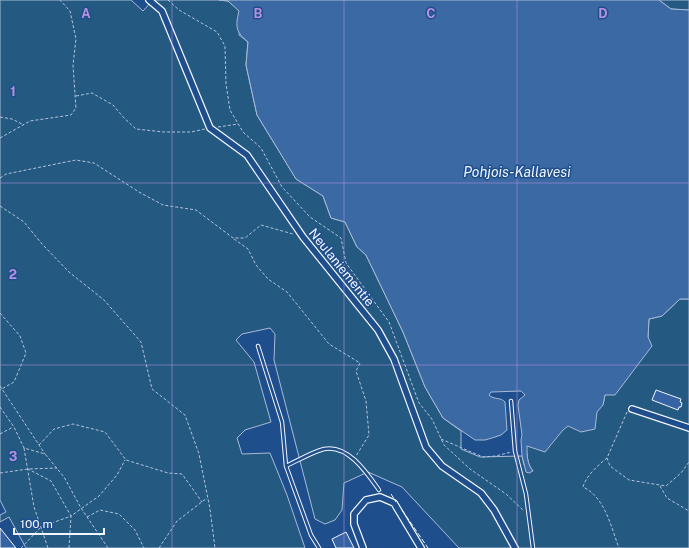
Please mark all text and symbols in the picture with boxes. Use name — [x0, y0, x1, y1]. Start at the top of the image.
text: A — [81, 6, 91, 21]
text: B — [254, 6, 263, 21]
text: C — [426, 6, 436, 21]
text: D — [598, 6, 608, 21]
text: 1 — [10, 84, 16, 99]
water label: Pohjois-Kallavesi — [463, 164, 571, 180]
street label: Neulaniementie — [306, 226, 377, 309]
text: 2 — [9, 267, 17, 282]
text: 3 — [9, 449, 18, 464]
scale bar — [14, 510, 104, 536]
text: 100 m — [20, 517, 53, 531]

